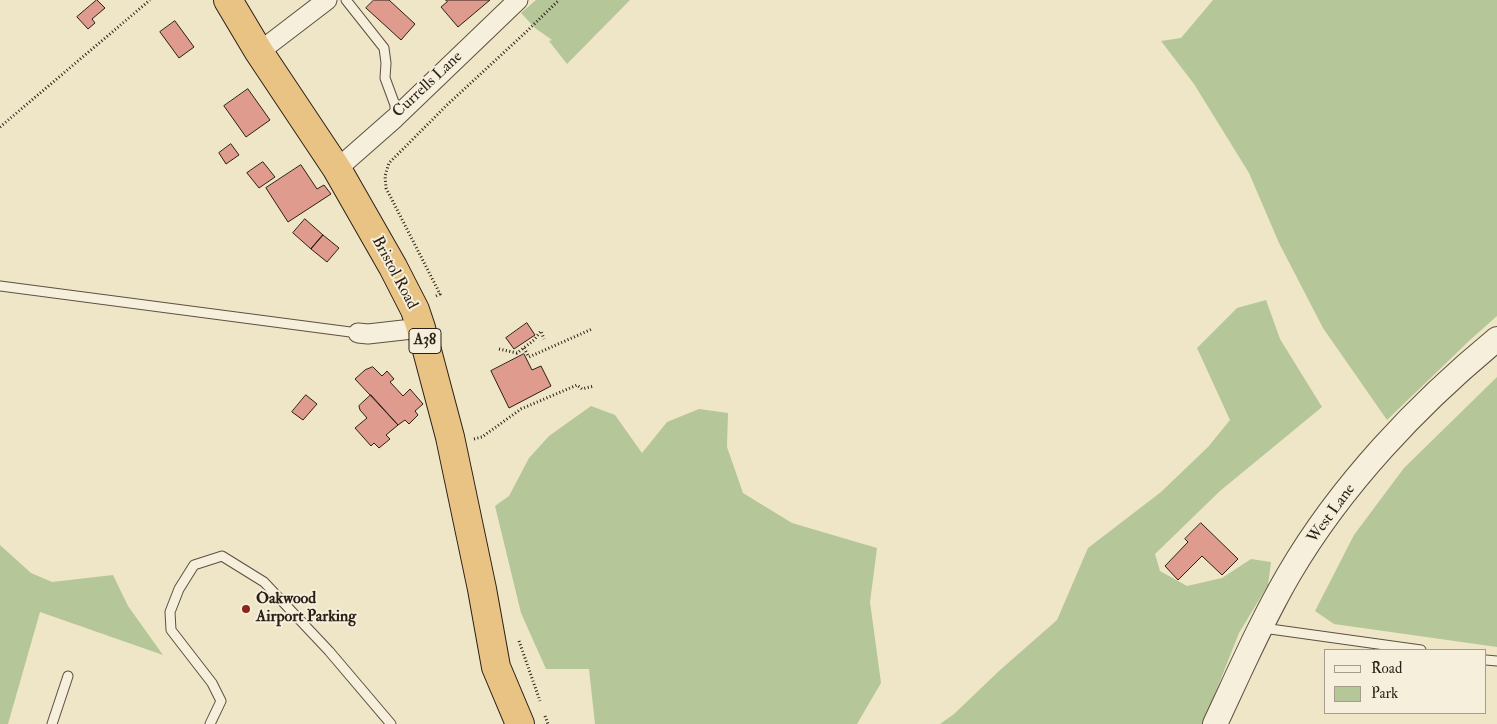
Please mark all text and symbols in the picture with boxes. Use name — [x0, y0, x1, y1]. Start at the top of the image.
street label: Currells Lane — [389, 48, 467, 122]
street label: Bristol Road — [367, 233, 421, 313]
road number: A38 — [409, 328, 441, 354]
street label: West Lane — [1304, 481, 1360, 547]
place label: Oakwood Airport Parking — [256, 590, 356, 628]
marker: Oakwood Airport Parking — [240, 603, 252, 615]
legend — [1324, 649, 1487, 714]
text: Road — [1371, 659, 1402, 678]
text: Park — [1371, 684, 1398, 703]

